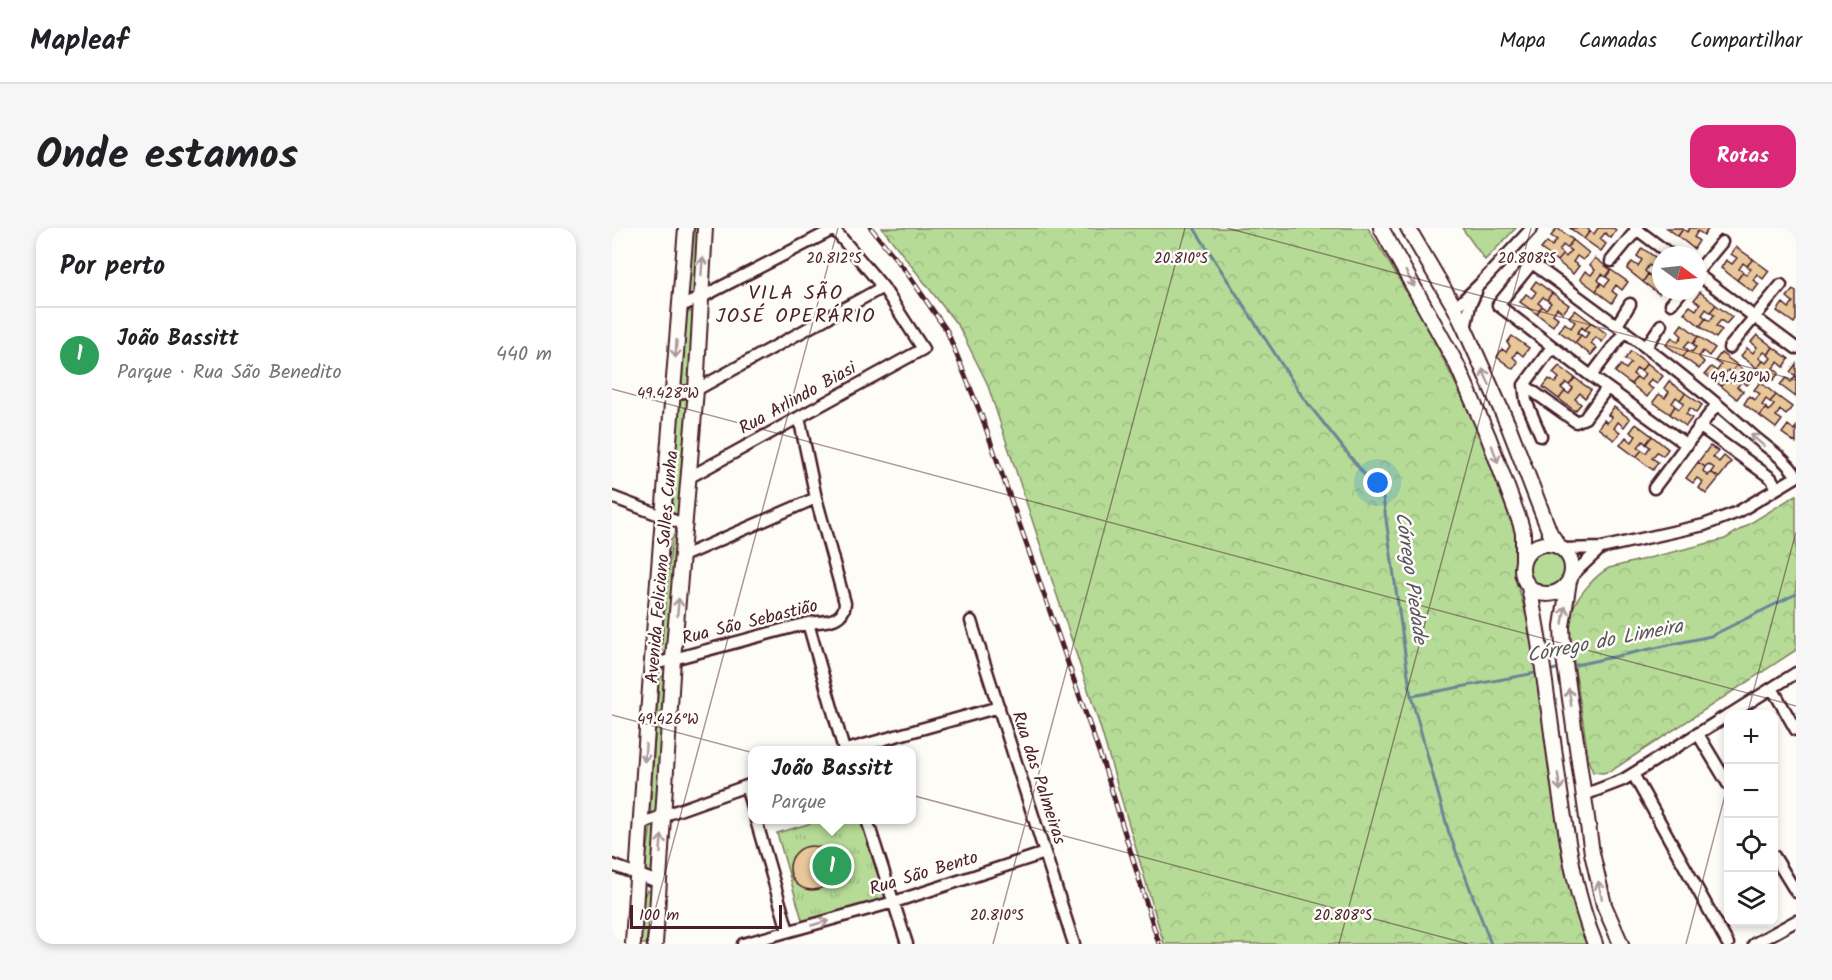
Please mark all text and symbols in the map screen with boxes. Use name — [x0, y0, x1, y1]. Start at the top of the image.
text: Mapleaf — [30, 19, 128, 64]
text: Mapa — [1499, 25, 1546, 58]
text: Camadas — [1579, 25, 1657, 58]
text: Compartilhar — [1690, 25, 1802, 58]
text: Onde estamos — [36, 123, 298, 190]
button: Rotas — [1690, 125, 1796, 188]
text: Por perto — [60, 246, 165, 288]
north arrow — [1652, 246, 1706, 300]
text: 20.812°S — [806, 247, 862, 271]
text: 20.810°S — [1154, 247, 1208, 271]
text: 20.808°S — [1498, 247, 1556, 271]
one-way arrow — [697, 257, 708, 277]
one-way arrow — [1404, 270, 1416, 287]
district label: VILA SÃO JOSÉ OPERÁRIO — [716, 278, 876, 333]
text: João Bassitt — [117, 322, 239, 357]
text: 1 — [76, 339, 83, 371]
text: 440 m — [496, 339, 552, 371]
one-way arrow — [671, 339, 682, 359]
street label: Rua Arlindo Biasi — [734, 354, 863, 443]
text: Parque · Rua São Benedito — [117, 357, 342, 389]
text: 49.430°W — [1710, 366, 1770, 390]
one-way arrow — [1480, 368, 1491, 386]
text: 49.428°W — [637, 382, 699, 406]
one-way arrow — [1749, 433, 1765, 446]
one-way arrow — [1490, 444, 1501, 463]
street label: Avenida Feliciano Salles Cunha — [638, 449, 688, 685]
your location — [1363, 468, 1392, 497]
water label: Córrego Piedade — [1385, 510, 1435, 648]
street label: Rua São Sebastião — [679, 592, 821, 654]
one-way arrow — [673, 598, 684, 618]
one-way arrow — [1558, 606, 1569, 625]
water label: Córrego do Limeira — [1524, 611, 1687, 673]
one-way arrow — [1564, 688, 1575, 707]
text: 49.426°W — [637, 708, 699, 732]
street label: Rua das Palmeiras — [1003, 708, 1073, 849]
map controls — [1724, 710, 1778, 926]
button: + — [1724, 710, 1778, 764]
one-way arrow — [639, 742, 650, 762]
popup — [748, 746, 916, 824]
text: João Bassitt — [771, 752, 893, 787]
button: − — [1724, 764, 1778, 818]
one-way arrow — [1553, 771, 1564, 791]
text: Parque — [771, 787, 826, 819]
button: locate — [1724, 818, 1778, 872]
one-way arrow — [655, 834, 666, 854]
pin: 1 — [812, 844, 852, 888]
street label: Rua São Bento — [866, 844, 982, 904]
button: layers — [1724, 872, 1778, 926]
one-way arrow — [1594, 880, 1605, 900]
scale bar — [630, 902, 782, 930]
text: 100 m — [639, 903, 679, 928]
text: 20.810°S — [970, 904, 1024, 928]
text: 20.808°S — [1314, 904, 1372, 928]
one-way arrow — [810, 917, 829, 928]

